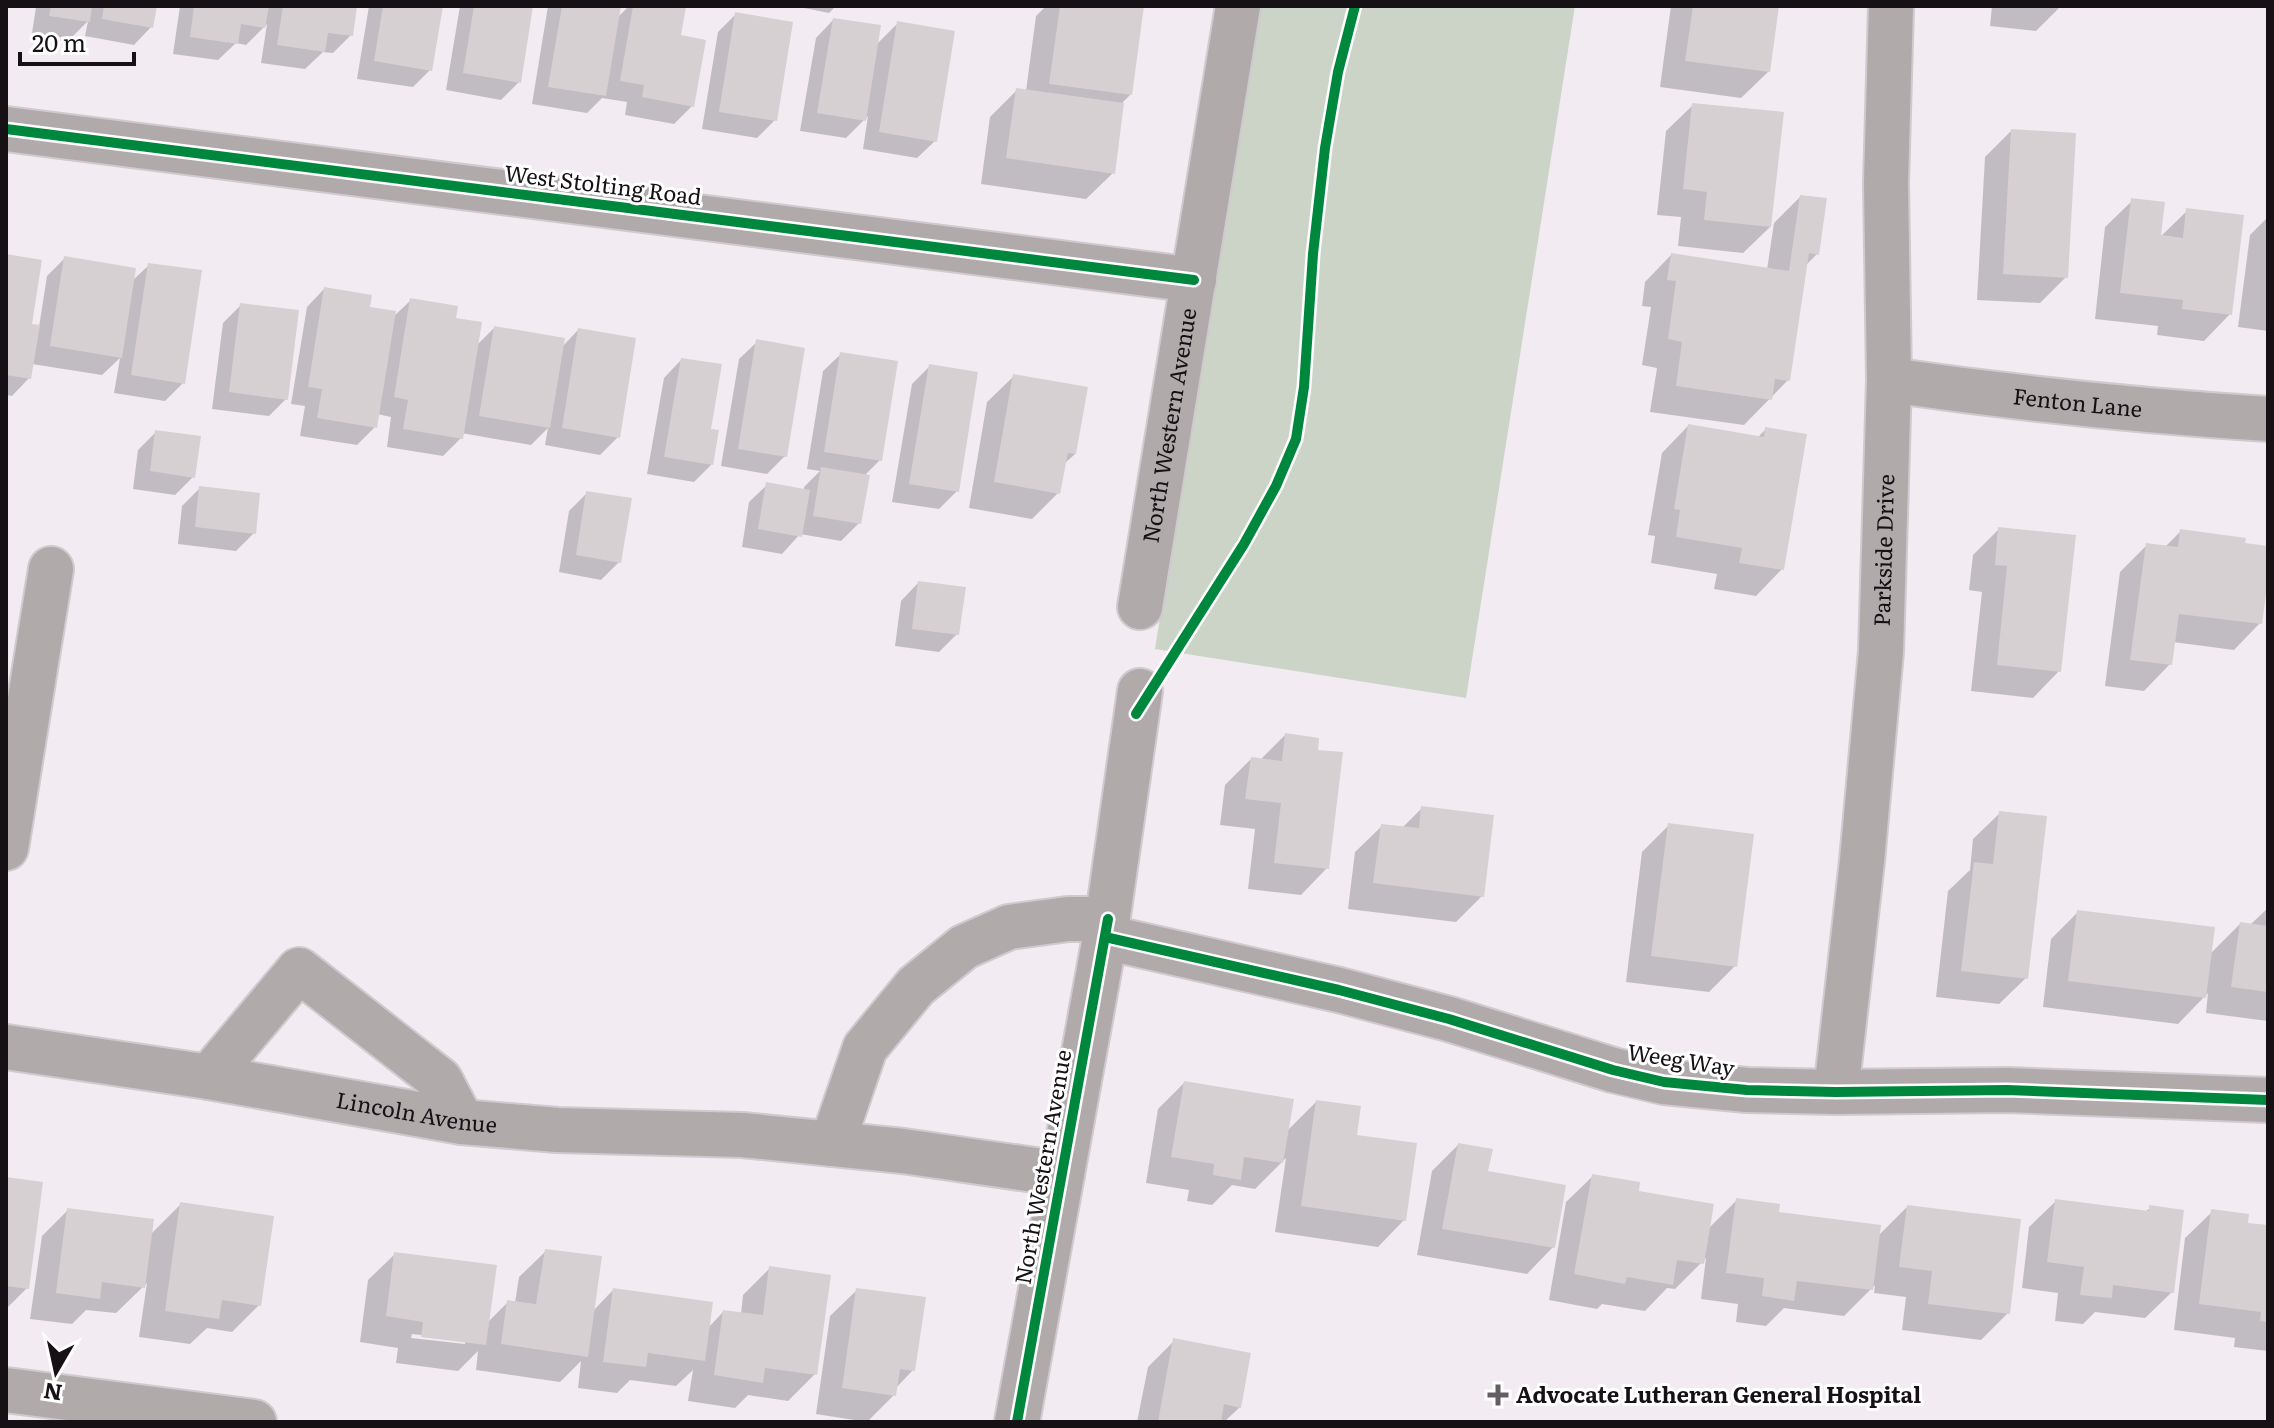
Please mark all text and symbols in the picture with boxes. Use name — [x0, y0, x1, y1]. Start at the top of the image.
scale bar — [20, 16, 134, 66]
text: 20 m — [32, 24, 86, 59]
street label: West Stolting Road — [503, 155, 704, 212]
street label: North Western Avenue — [1133, 305, 1204, 545]
street label: Fenton Lane — [2011, 378, 2144, 424]
street label: Parkside Drive — [1864, 474, 1901, 627]
street label: Weeg Way — [1625, 1034, 1738, 1083]
street label: North Western Avenue — [1005, 1047, 1078, 1287]
street label: Lincoln Avenue — [334, 1082, 499, 1140]
north arrow — [16, 1332, 96, 1412]
text: N — [41, 1375, 64, 1411]
place label: Advocate Lutheran General Hospital — [1516, 1377, 1921, 1410]
marker: Advocate Lutheran General Hospital — [1487, 1384, 1509, 1406]

